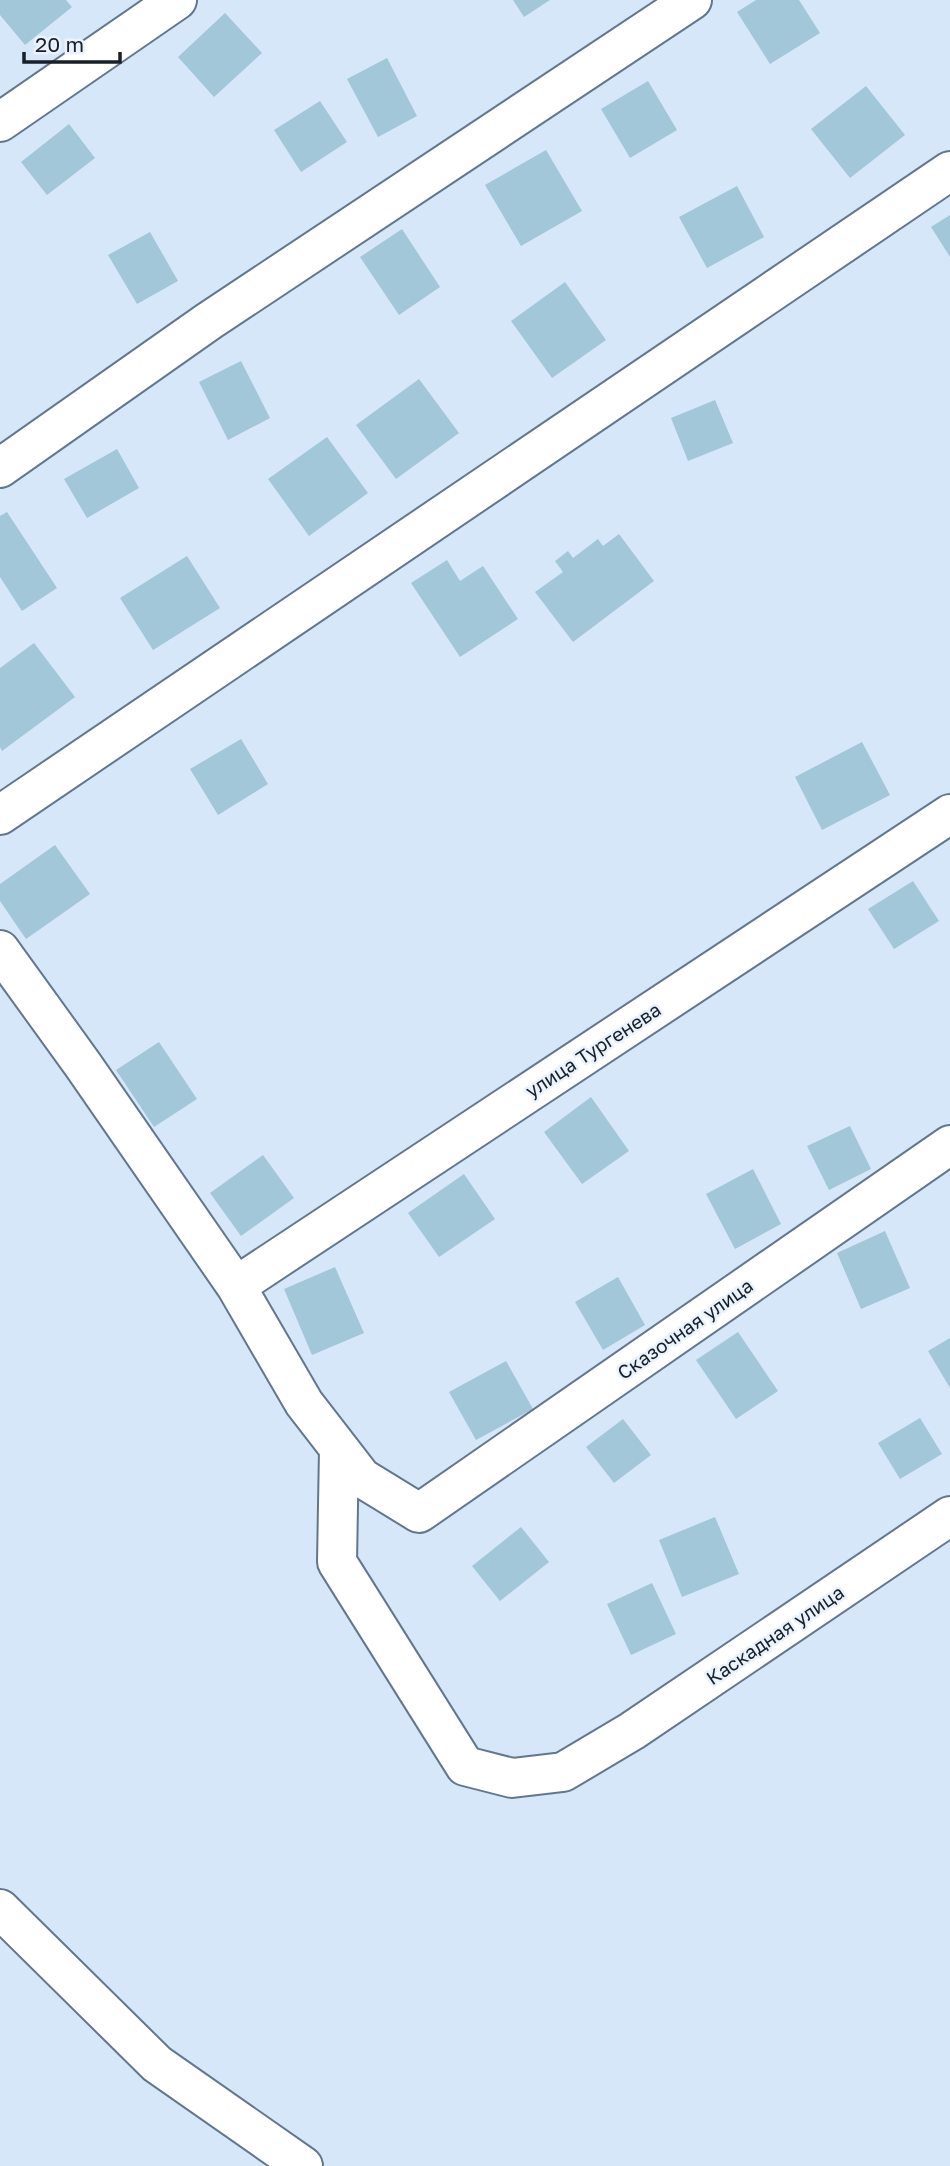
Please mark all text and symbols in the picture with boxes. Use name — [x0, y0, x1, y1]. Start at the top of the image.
scale bar — [24, 21, 121, 65]
text: 20 m — [35, 31, 84, 57]
street label: улица Тургенева — [521, 997, 665, 1102]
street label: Сказочная улица — [613, 1273, 757, 1384]
street label: Каскадная улица — [702, 1580, 848, 1689]

